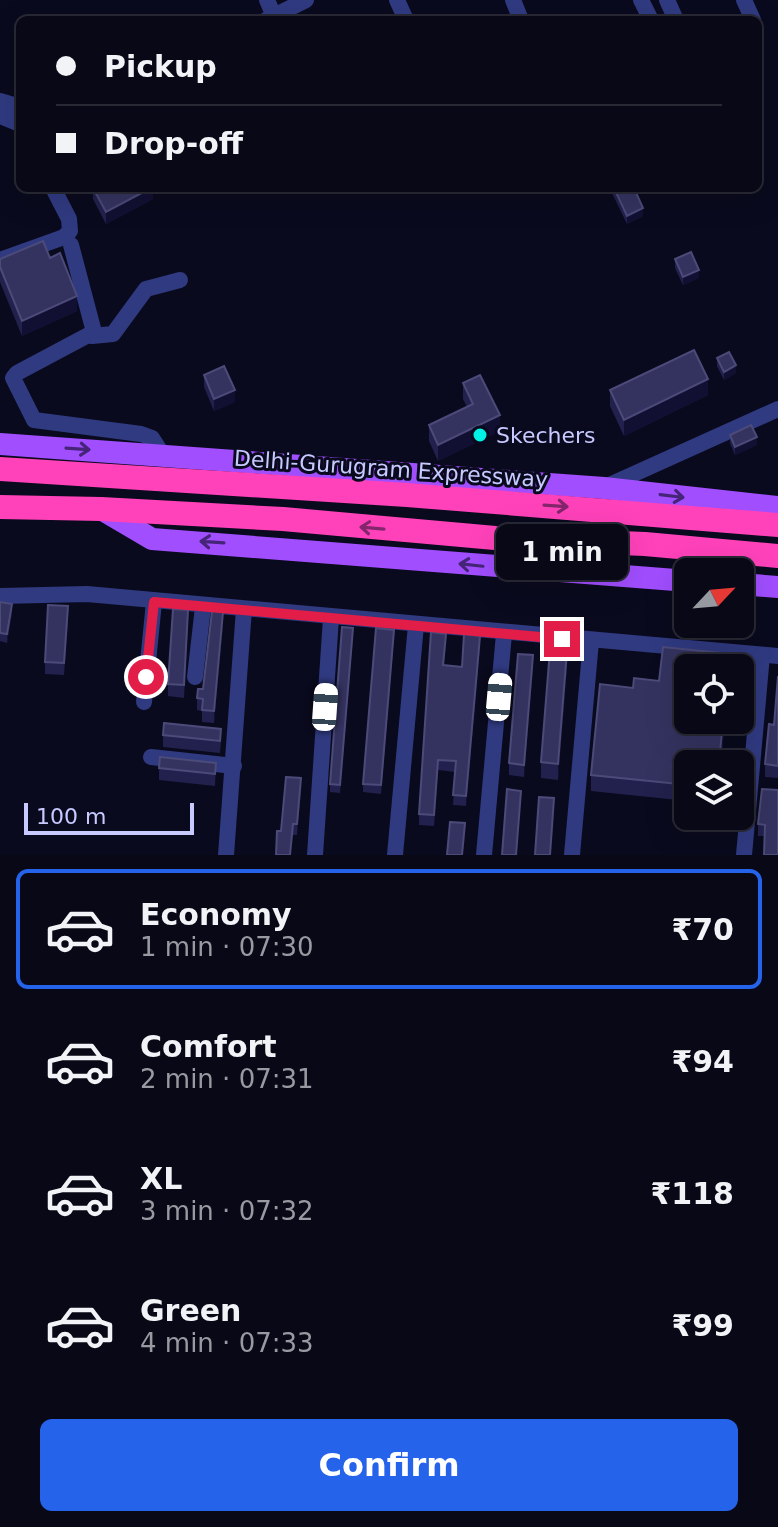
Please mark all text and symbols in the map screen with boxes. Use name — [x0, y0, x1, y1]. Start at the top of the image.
text: Pickup — [104, 49, 217, 84]
text: Drop-off — [104, 126, 243, 161]
place label: Skechers — [496, 423, 596, 448]
marker: Skechers — [471, 426, 489, 444]
one-way arrow — [64, 442, 91, 457]
street label: Delhi-Gurugram Expressway — [233, 446, 549, 492]
one-way arrow — [659, 489, 684, 504]
one-way arrow — [542, 499, 569, 514]
one-way arrow — [359, 520, 386, 535]
callout: 1 min — [496, 523, 628, 579]
one-way arrow — [199, 534, 226, 549]
text: 1 min — [521, 537, 603, 567]
one-way arrow — [458, 558, 485, 573]
north arrow — [674, 558, 754, 638]
map controls — [674, 558, 754, 830]
route end — [544, 621, 580, 657]
button: locate — [674, 654, 754, 734]
route start — [128, 659, 164, 695]
car — [485, 672, 513, 722]
car — [311, 682, 339, 732]
button: layers — [674, 750, 754, 830]
scale bar — [24, 799, 194, 835]
text: 100 m — [36, 804, 106, 829]
icon: car — [44, 893, 116, 965]
text: Economy — [140, 897, 292, 932]
text: ₹70 — [671, 912, 734, 947]
text: 1 min · 07:30 — [140, 932, 314, 962]
icon: car — [44, 1025, 116, 1097]
text: Comfort — [140, 1029, 277, 1064]
text: ₹94 — [671, 1044, 734, 1079]
text: 2 min · 07:31 — [140, 1064, 314, 1094]
icon: car — [44, 1157, 116, 1229]
text: XL — [140, 1161, 182, 1196]
text: ₹118 — [651, 1176, 734, 1211]
text: 3 min · 07:32 — [140, 1196, 314, 1226]
icon: car — [44, 1289, 116, 1361]
text: Green — [140, 1293, 241, 1328]
text: ₹99 — [671, 1308, 734, 1343]
text: 4 min · 07:33 — [140, 1328, 314, 1358]
button: Confirm — [40, 1419, 738, 1511]

